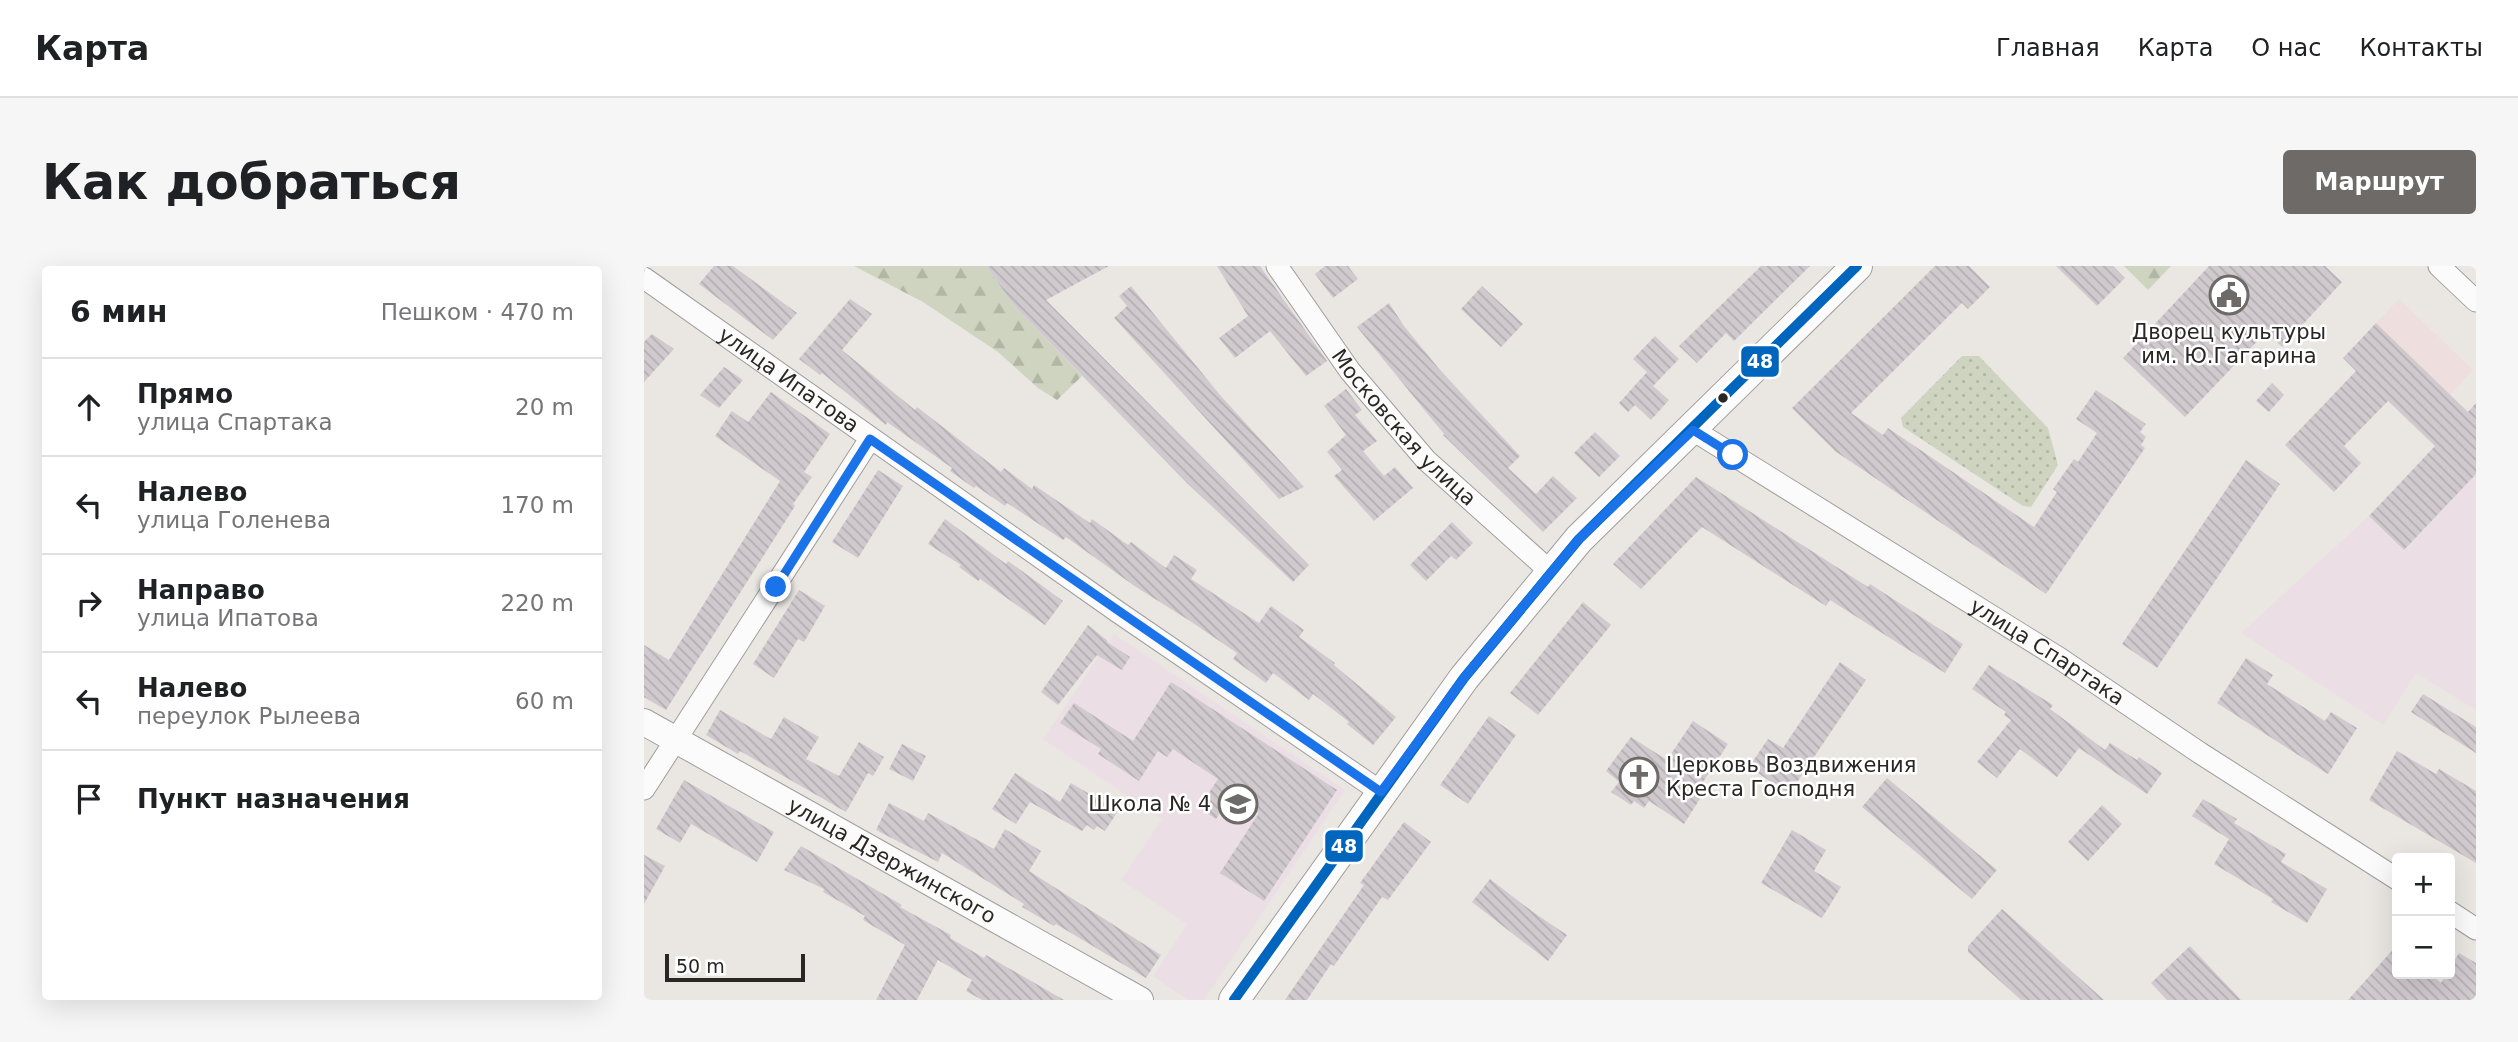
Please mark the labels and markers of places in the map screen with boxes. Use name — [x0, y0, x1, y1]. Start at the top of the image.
public building icon: Дворец культуры им. Ю.Гагарина — [2208, 274, 2250, 316]
place label: Дворец культуры им. Ю.Гагарина — [2132, 320, 2326, 368]
unlabelled marker — [1716, 391, 1730, 405]
place label: Церковь Воздвижения Креста Господня — [1666, 753, 1916, 801]
church icon: Церковь Воздвижения Креста Господня — [1618, 756, 1660, 798]
school or university icon: Школа № 4 — [1217, 783, 1259, 825]
place label: Школа № 4 — [1088, 792, 1211, 816]

